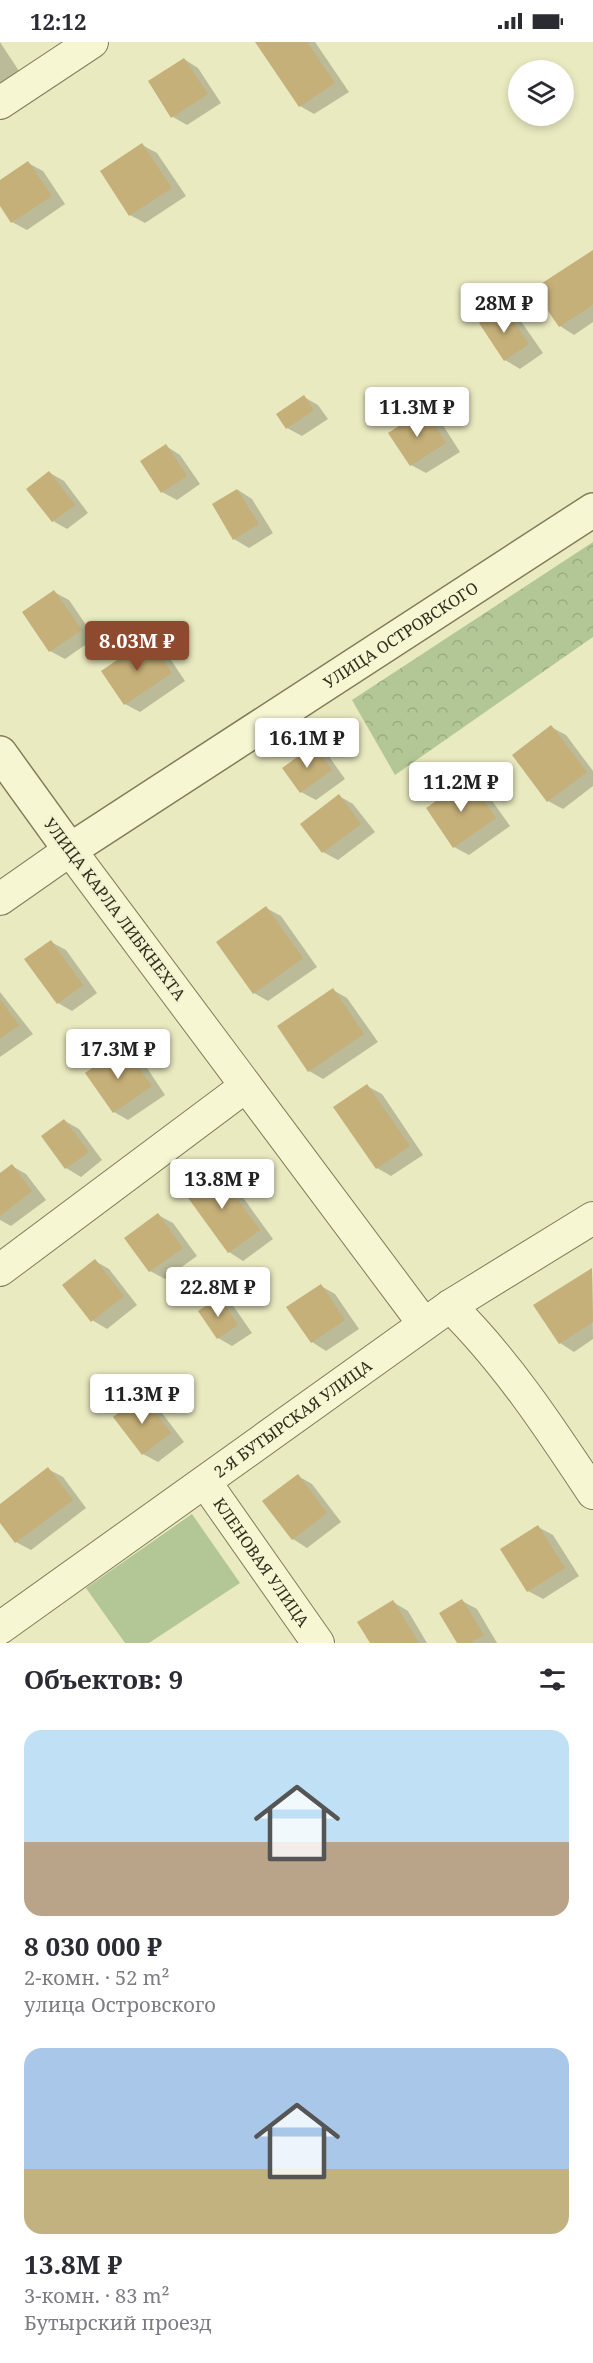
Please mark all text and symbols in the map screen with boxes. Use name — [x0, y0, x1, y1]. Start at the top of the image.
text: 12:12 — [30, 6, 86, 36]
map controls — [508, 60, 574, 126]
button: layers — [508, 60, 574, 126]
pin: 28M ₽ — [462, 283, 546, 334]
text: 28M ₽ — [475, 289, 533, 316]
pin: 11.3M ₽ — [362, 387, 472, 438]
text: 11.3M ₽ — [379, 393, 455, 420]
street label: УЛИЦА ОСТРОВСКОГО — [319, 577, 482, 693]
pin: 8.03M ₽ — [82, 621, 192, 672]
text: 8.03M ₽ — [99, 627, 175, 654]
pin: 16.1M ₽ — [252, 718, 362, 769]
text: 16.1M ₽ — [269, 724, 345, 751]
pin: 11.2M ₽ — [406, 762, 516, 813]
text: 11.2M ₽ — [423, 768, 499, 795]
street label: УЛИЦА КАРЛА ЛИБКНЕХТА — [39, 813, 191, 1005]
pin: 17.3M ₽ — [63, 1029, 173, 1080]
text: 17.3M ₽ — [80, 1035, 156, 1062]
pin: 13.8M ₽ — [167, 1159, 277, 1210]
text: 13.8M ₽ — [184, 1165, 260, 1192]
pin: 22.8M ₽ — [163, 1267, 273, 1318]
text: 22.8M ₽ — [180, 1273, 256, 1300]
street label: 2-Я БУТЫРСКАЯ УЛИЦА — [209, 1354, 377, 1483]
pin: 11.3M ₽ — [87, 1374, 197, 1425]
text: 11.3M ₽ — [104, 1380, 180, 1407]
street label: КЛЕНОВАЯ УЛИЦА — [208, 1493, 315, 1632]
text: Объектов: 9 — [24, 1661, 183, 1697]
icon: filters — [536, 1663, 569, 1696]
icon: home — [243, 1769, 351, 1877]
text: 8 030 000 ₽ — [24, 1928, 162, 1964]
text: 2-комн. · 52 m² — [24, 1964, 170, 1991]
text: улица Островского — [24, 1991, 216, 2018]
icon: home — [243, 2087, 351, 2195]
text: 13.8M ₽ — [24, 2246, 123, 2282]
text: 3-комн. · 83 m² — [24, 2282, 170, 2309]
text: Бутырский проезд — [24, 2309, 212, 2336]

